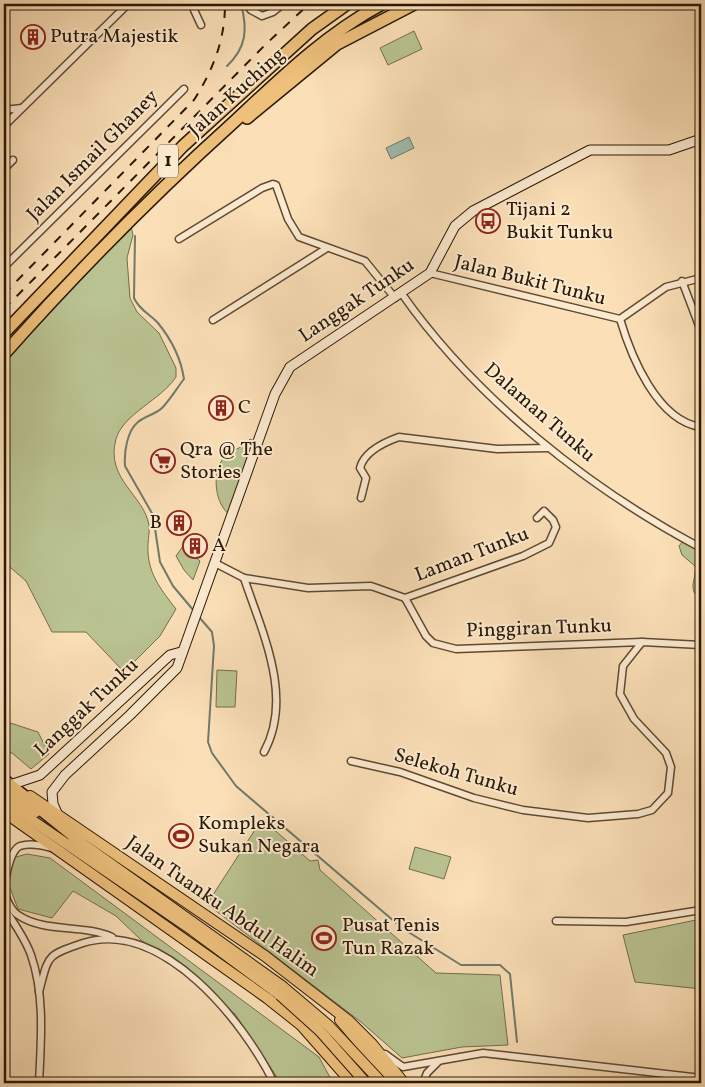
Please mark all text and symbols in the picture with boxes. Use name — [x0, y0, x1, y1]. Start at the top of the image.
place label: Putra Majestik — [50, 23, 179, 51]
building icon: Putra Majestik — [20, 24, 46, 50]
street label: Jalan Kuching — [182, 42, 292, 144]
street label: Jalan Ismail Ghaney — [21, 84, 165, 228]
road number: 1 — [158, 144, 178, 178]
place label: Tijani 2 Bukit Tunku — [506, 196, 613, 247]
bus stop icon: Tijani 2 Bukit Tunku — [475, 208, 501, 234]
street label: Jalan Bukit Tunku — [451, 249, 609, 313]
street label: Langgak Tunku — [294, 252, 420, 350]
street label: Dalaman Tunku — [477, 357, 601, 469]
place label: C — [238, 394, 251, 422]
building icon: C — [208, 395, 234, 421]
place label: Qra @ The Stories — [180, 436, 273, 487]
supermarket icon: Qra @ The Stories — [150, 448, 176, 474]
place label: B — [150, 509, 162, 537]
building icon: B — [166, 510, 192, 536]
street label: Laman Tunku — [411, 520, 533, 590]
place label: A — [212, 532, 226, 560]
building icon: A — [182, 533, 208, 559]
street label: Pinggiran Tunku — [466, 612, 612, 646]
street label: Langgak Tunku — [28, 652, 146, 764]
street label: Selekoh Tunku — [390, 742, 522, 804]
place label: Kompleks Sukan Negara — [198, 810, 320, 861]
sports icon: Kompleks Sukan Negara — [168, 823, 194, 849]
street label: Jalan Tuanku Abdul Halim — [120, 830, 324, 984]
place label: Pusat Tenis Tun Razak — [342, 912, 440, 963]
sports icon: Pusat Tenis Tun Razak — [311, 925, 337, 951]

